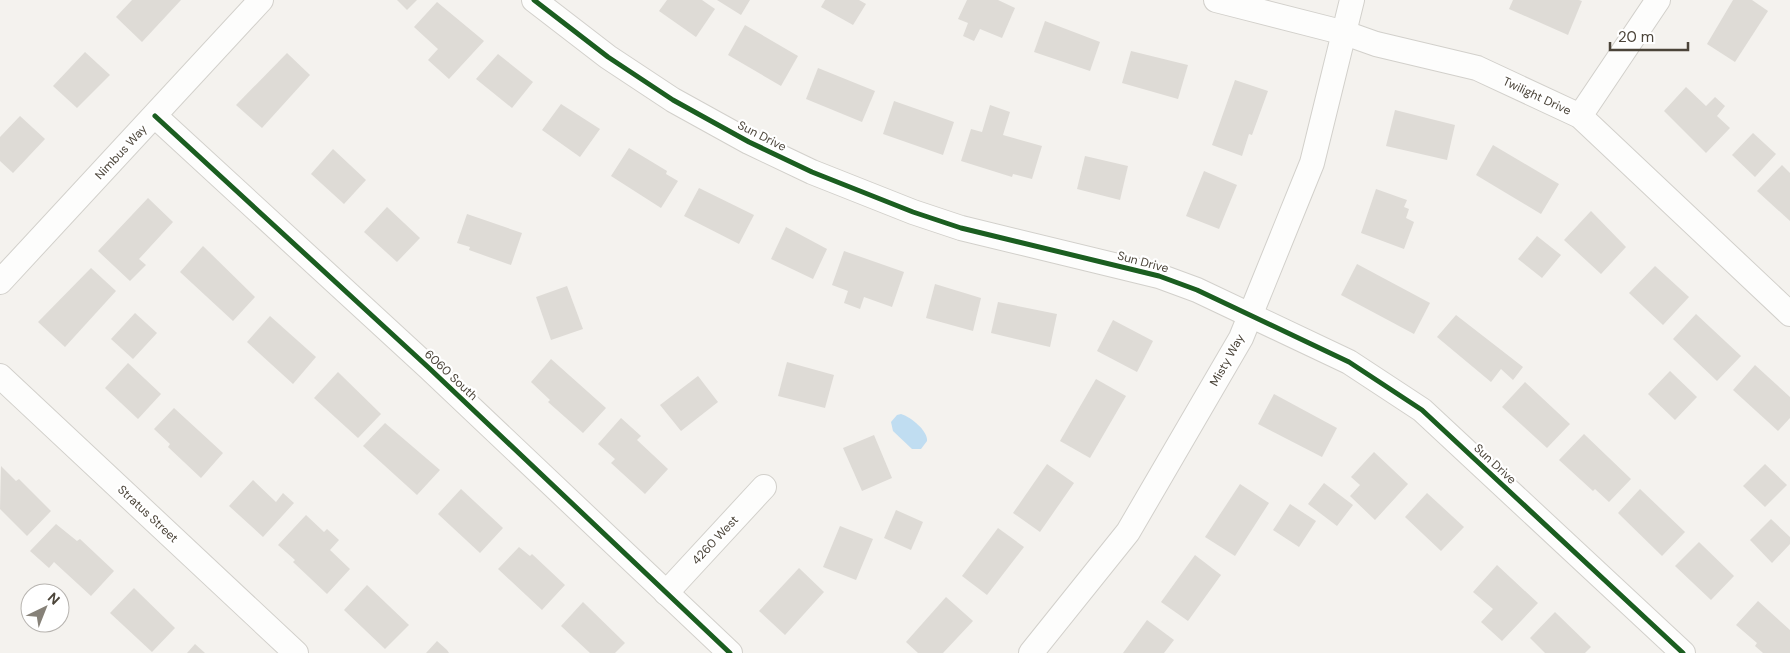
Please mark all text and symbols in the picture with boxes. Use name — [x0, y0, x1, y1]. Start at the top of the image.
scale bar — [1610, 20, 1688, 52]
text: 20 m — [1618, 27, 1654, 47]
street label: Twilight Drive — [1500, 73, 1574, 119]
street label: Sun Drive — [735, 117, 789, 155]
street label: Nimbus Way — [91, 121, 151, 183]
street label: Sun Drive — [1116, 247, 1171, 277]
street label: Misty Way — [1206, 331, 1248, 389]
street label: 6060 South — [421, 346, 481, 404]
street label: Sun Drive — [1470, 440, 1520, 488]
street label: Stratus Street — [114, 482, 182, 546]
street label: 4260 West — [688, 512, 742, 568]
north arrow — [20, 583, 70, 633]
text: N — [44, 588, 64, 609]

